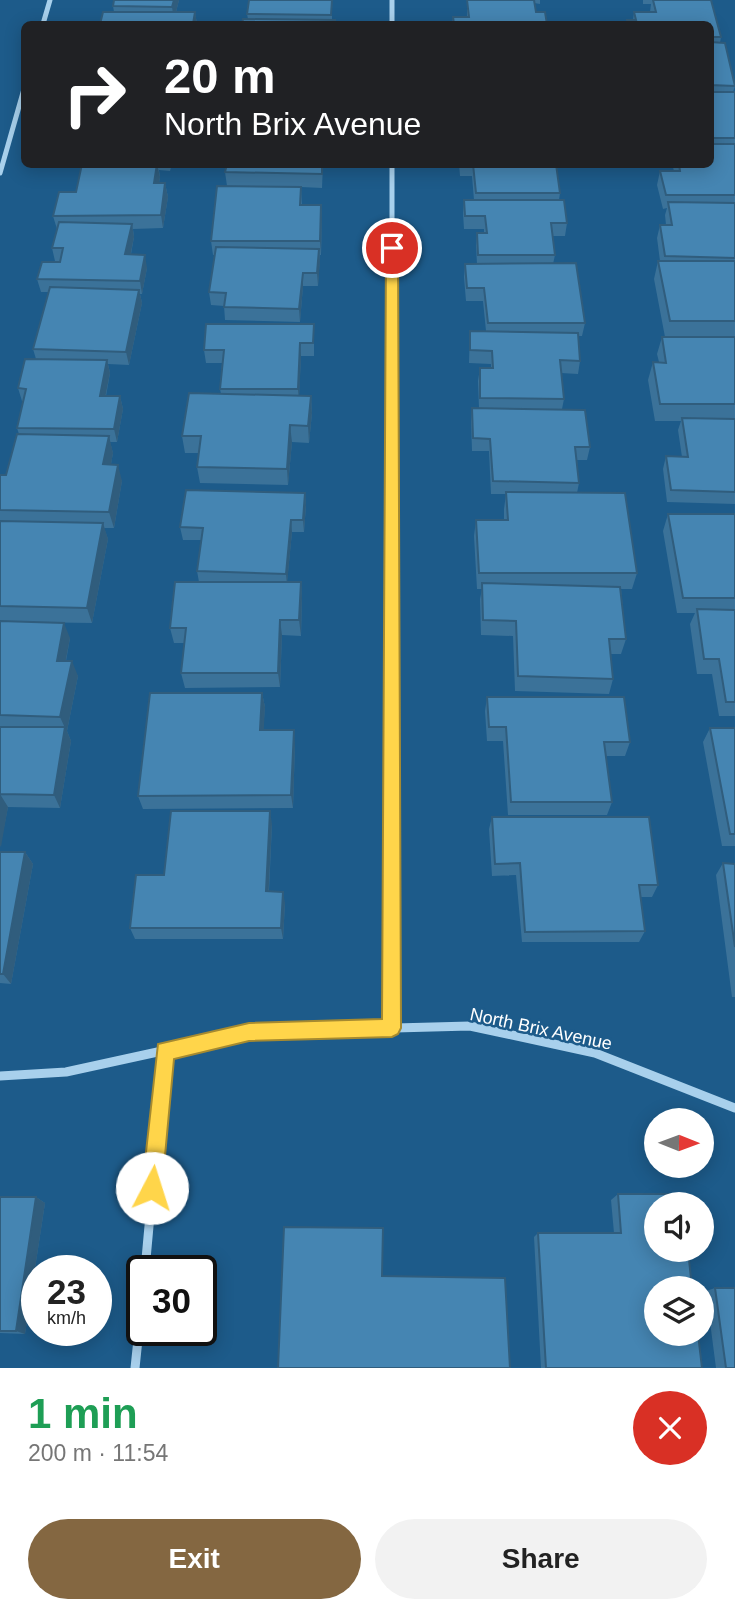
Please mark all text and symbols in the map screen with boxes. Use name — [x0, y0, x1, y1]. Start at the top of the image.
icon: right — [49, 49, 140, 140]
text: 20 m — [164, 49, 276, 103]
text: North Brix Avenue — [164, 106, 421, 142]
pin — [362, 218, 422, 278]
icon: arrive — [373, 229, 411, 267]
street label: North Brix Avenue — [468, 1004, 614, 1054]
north arrow — [644, 1108, 714, 1178]
map controls — [644, 1108, 714, 1346]
position arrow — [115, 1151, 189, 1225]
button: sound — [644, 1192, 714, 1262]
speed limit sign: 30 — [126, 1255, 217, 1346]
text: 23 — [47, 1272, 86, 1311]
button: layers — [644, 1276, 714, 1346]
text: km/h — [47, 1308, 86, 1328]
text: 1 min — [28, 1390, 138, 1437]
button: close — [633, 1391, 707, 1465]
text: 200 m · 11:54 — [28, 1440, 168, 1466]
button: Exit — [28, 1519, 361, 1599]
button: Share — [375, 1519, 707, 1599]

